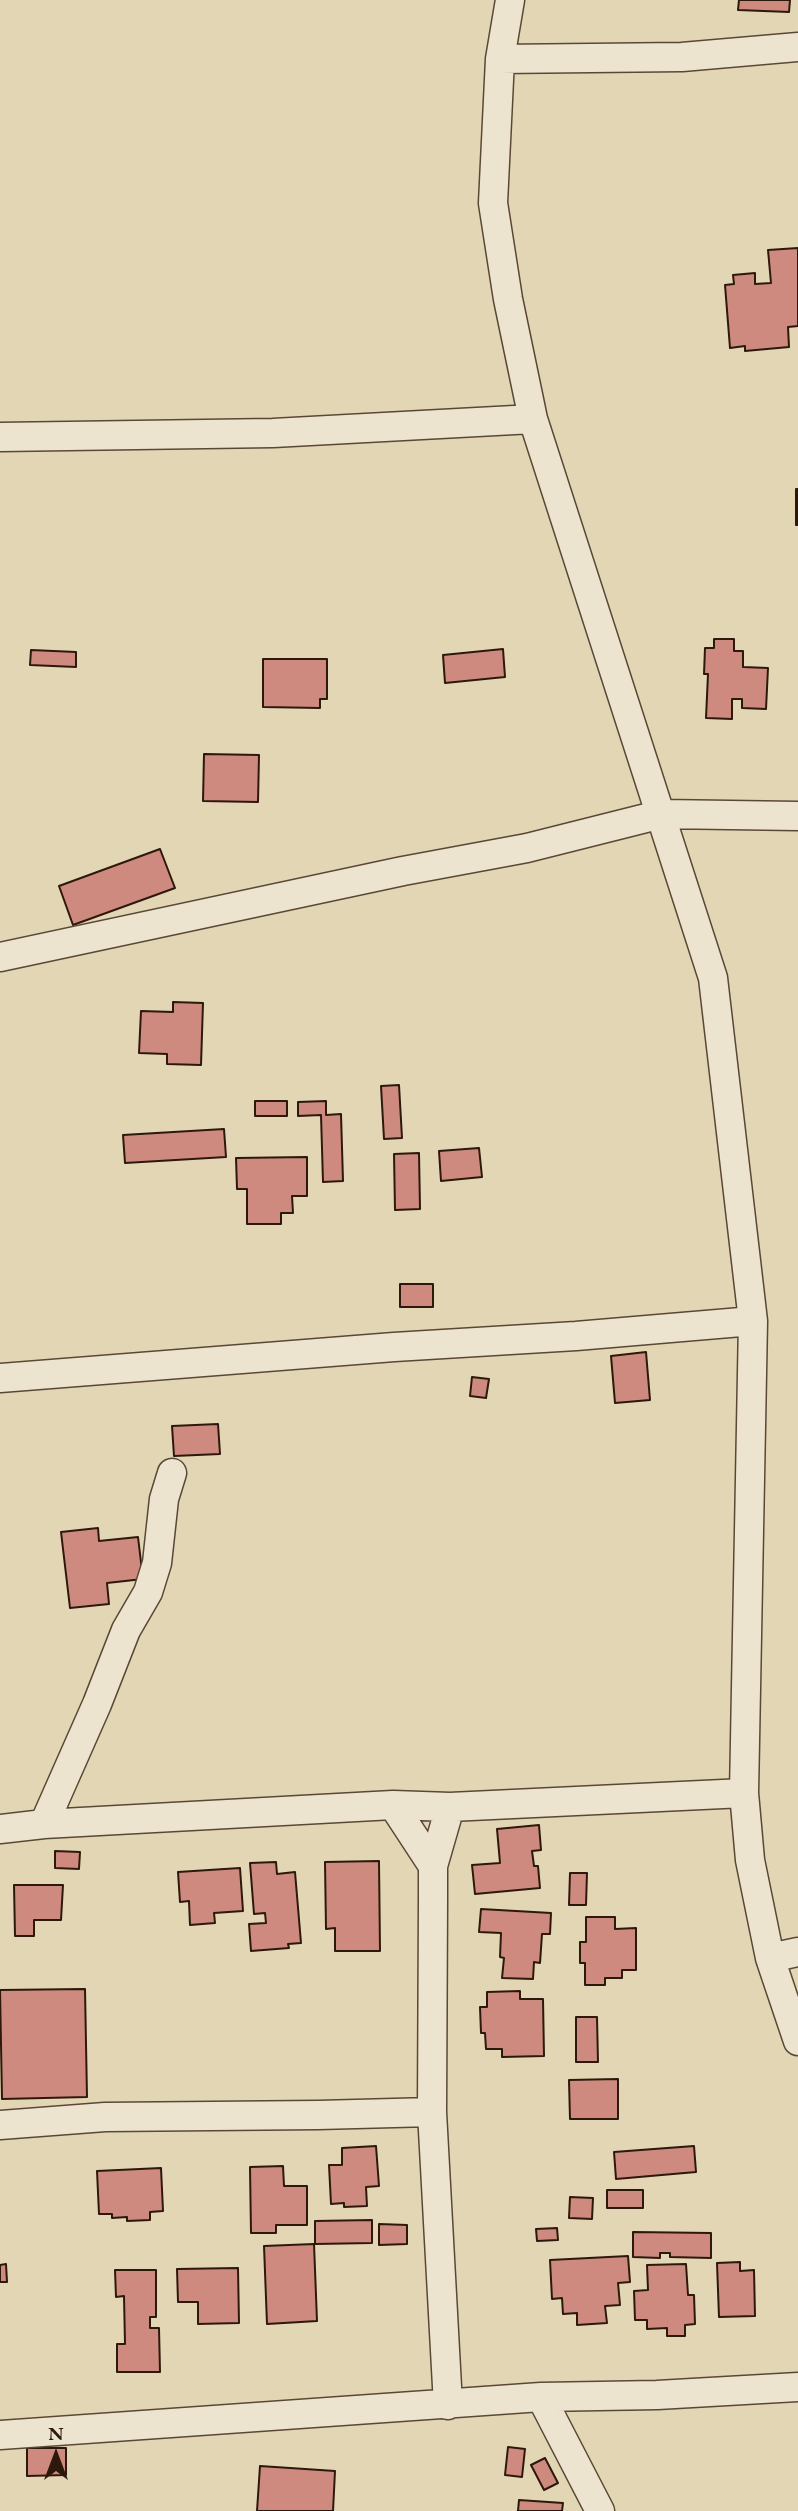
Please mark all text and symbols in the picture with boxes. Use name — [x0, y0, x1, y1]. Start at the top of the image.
north arrow — [21, 2420, 91, 2490]
text: N — [48, 2421, 64, 2446]

